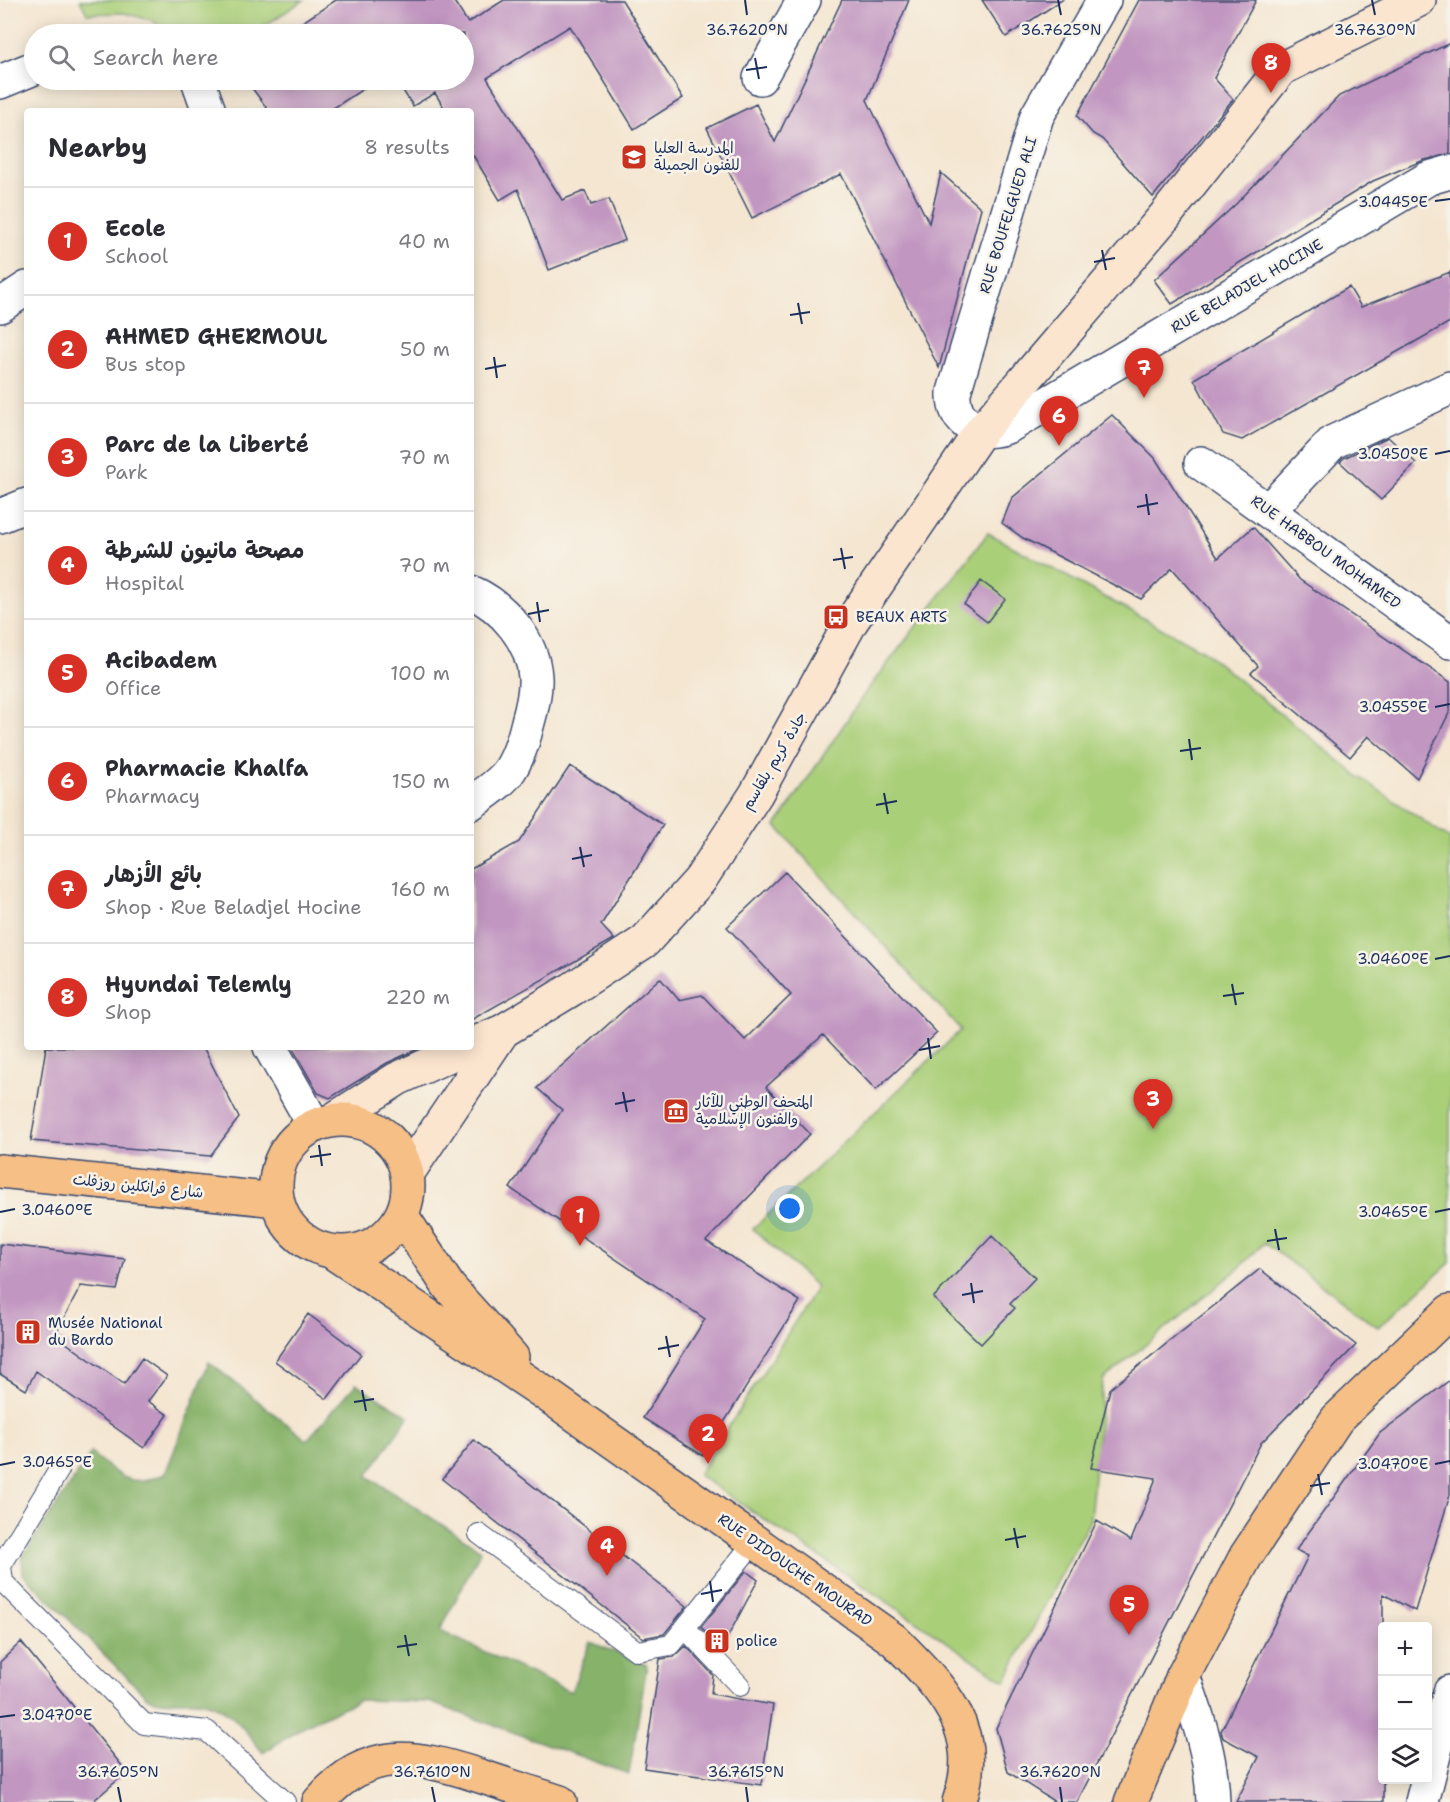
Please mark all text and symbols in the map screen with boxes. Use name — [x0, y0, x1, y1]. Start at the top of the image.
text: 36.7620°N — [706, 20, 788, 40]
text: 36.7625°N — [1021, 20, 1101, 40]
text: 36.7630°N — [1334, 20, 1416, 40]
search box — [24, 24, 474, 90]
icon: search — [45, 41, 78, 74]
text: Search here — [93, 43, 219, 72]
pin: 8 — [1252, 44, 1290, 93]
text: Nearby — [48, 130, 147, 165]
text: 8 results — [364, 134, 450, 160]
street label: RUE BOUFELGUED ALI — [975, 134, 1041, 296]
place label: المدرسة العليا للفنون الجميلة — [654, 138, 740, 175]
school or university icon: المدرسة العليا للفنون الجميلة — [619, 142, 649, 172]
text: 3.0445°E — [1358, 192, 1428, 212]
text: Ecole — [105, 214, 166, 243]
text: 1 — [63, 228, 72, 254]
text: 40 m — [398, 228, 450, 254]
street label: RUE BELADJEL HOCINE — [1167, 234, 1327, 338]
text: School — [105, 243, 168, 269]
text: AHMED GHERMOUL — [105, 322, 327, 351]
text: 2 — [61, 336, 75, 362]
text: 50 m — [400, 336, 450, 362]
pin: 7 — [1124, 348, 1164, 398]
text: Bus stop — [105, 351, 186, 377]
pin: 6 — [1040, 396, 1078, 446]
text: Parc de la Liberté — [105, 430, 309, 459]
text: 3 — [61, 444, 75, 470]
text: 70 m — [398, 444, 450, 470]
text: 3.0450°E — [1358, 444, 1428, 464]
text: Park — [105, 459, 148, 485]
street label: RUE HABBOU MOHAMED — [1247, 491, 1405, 613]
text: مصحة مانيون للشرطة — [105, 536, 304, 565]
text: 4 — [61, 552, 75, 578]
text: 70 m — [398, 552, 450, 578]
text: Hospital — [105, 570, 184, 596]
bus stop icon: BEAUX ARTS — [821, 602, 851, 632]
place label: BEAUX ARTS — [856, 607, 947, 627]
text: Acibadem — [105, 646, 217, 675]
text: 5 — [61, 660, 74, 686]
text: 100 m — [390, 660, 450, 686]
text: Office — [105, 675, 161, 701]
text: 3.0455°E — [1359, 697, 1427, 717]
street label: جادة كريم بلقاسم — [737, 708, 813, 815]
text: Pharmacie Khalfa — [105, 754, 308, 783]
text: 6 — [61, 768, 75, 794]
text: 150 m — [392, 768, 450, 794]
text: Pharmacy — [105, 783, 200, 809]
text: بائع الأزهار — [105, 860, 202, 889]
text: 7 — [61, 876, 75, 902]
text: 160 m — [391, 876, 450, 902]
text: Shop · Rue Beladjel Hocine — [105, 894, 362, 920]
text: 3.0460°E — [1357, 949, 1429, 969]
text: Hyundai Telemly — [105, 970, 292, 999]
text: 8 — [61, 984, 75, 1010]
text: 220 m — [386, 984, 450, 1010]
text: Shop — [105, 999, 152, 1025]
pin: 3 — [1134, 1080, 1172, 1129]
place label: المتحف الوطني للآثار والفنون الإسلامية — [695, 1092, 813, 1129]
museum icon: المتحف الوطني للآثار والفنون الإسلامية — [661, 1096, 691, 1126]
street label: شارع فرانكلين روزفلت — [72, 1169, 204, 1203]
your location — [775, 1194, 804, 1223]
pin: 1 — [560, 1196, 600, 1246]
text: 3.0460°E — [21, 1200, 93, 1220]
text: 3.0465°E — [1358, 1202, 1428, 1222]
place label: Musée National du Bardo — [48, 1313, 163, 1350]
building icon: Musée National du Bardo — [13, 1317, 43, 1347]
pin: 2 — [688, 1414, 728, 1464]
text: 3.0465°E — [22, 1452, 92, 1472]
text: 3.0470°E — [1358, 1454, 1428, 1474]
street label: RUE DIDOUCHE MOURAD — [714, 1509, 876, 1631]
pin: 4 — [588, 1526, 626, 1576]
pin: 5 — [1110, 1586, 1148, 1635]
map controls — [1378, 1622, 1432, 1784]
button: + — [1378, 1622, 1432, 1676]
building icon: police — [702, 1626, 732, 1656]
place label: police — [736, 1631, 778, 1651]
button: − — [1378, 1676, 1432, 1730]
text: 3.0470°E — [22, 1705, 92, 1725]
button: layers — [1378, 1730, 1432, 1784]
text: 36.7605°N — [77, 1762, 159, 1782]
text: 36.7610°N — [393, 1762, 471, 1782]
text: 36.7615°N — [708, 1762, 784, 1782]
text: 36.7620°N — [1019, 1762, 1101, 1782]

